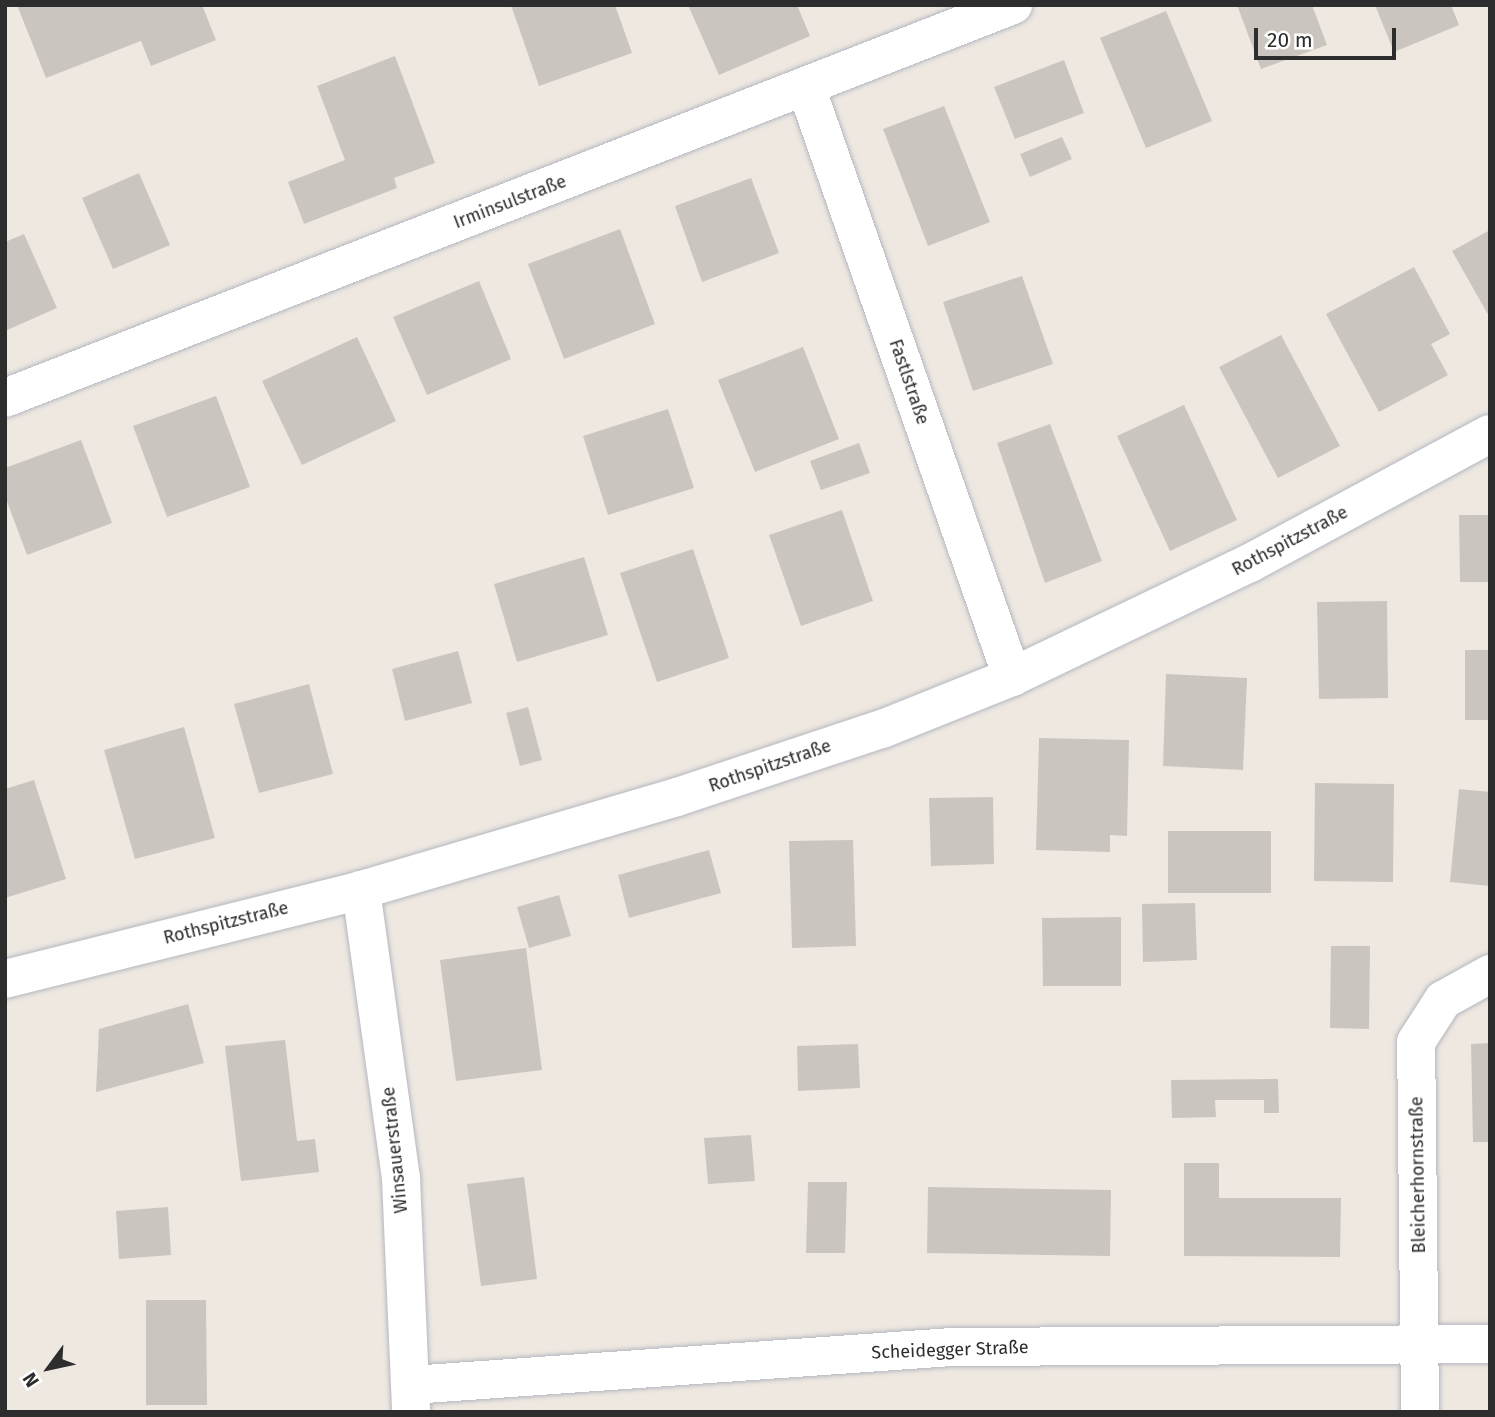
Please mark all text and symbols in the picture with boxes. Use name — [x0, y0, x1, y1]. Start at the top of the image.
scale bar — [1257, 14, 1399, 58]
text: 20 m — [1267, 27, 1313, 53]
street label: Irminsulstraße — [451, 171, 569, 233]
street label: Fastlstraße — [884, 336, 934, 428]
street label: Rothspitzstraße — [1228, 501, 1352, 581]
street label: Rothspitzstraße — [706, 735, 834, 797]
street label: Rothspitzstraße — [161, 897, 291, 949]
street label: Winsauerstraße — [378, 1086, 412, 1214]
street label: Bleicherhornstraße — [1406, 1096, 1430, 1254]
north arrow — [14, 1333, 84, 1403]
street label: Scheidegger Straße — [871, 1336, 1029, 1364]
text: N — [18, 1368, 44, 1391]

